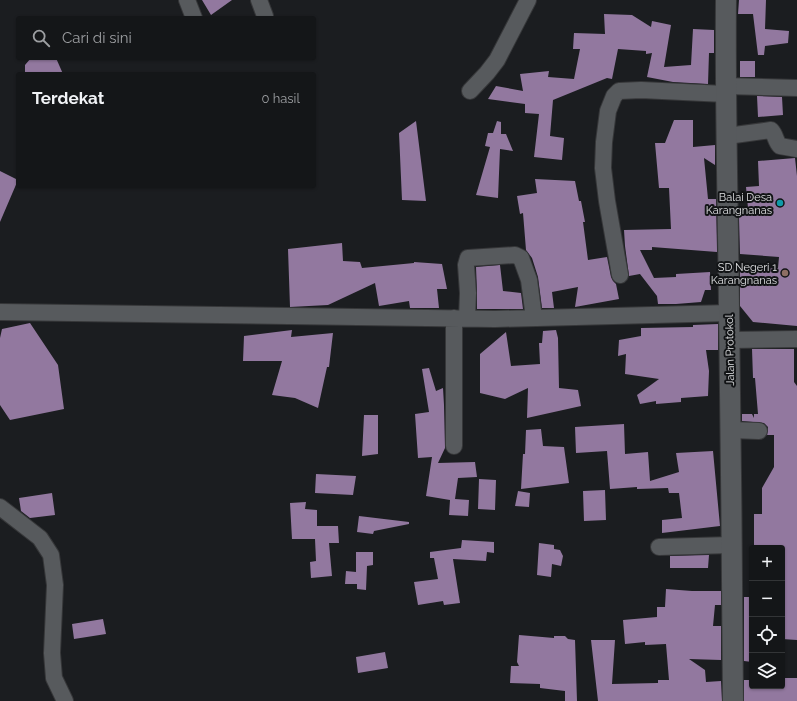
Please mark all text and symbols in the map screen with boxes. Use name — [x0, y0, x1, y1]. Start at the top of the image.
search box — [16, 16, 316, 60]
icon: search — [30, 27, 52, 49]
text: Cari di sini — [62, 29, 132, 47]
text: Terdekat — [32, 88, 104, 108]
text: 0 hasil — [261, 91, 300, 106]
place label: Balai Desa Karangnanas — [706, 191, 772, 217]
marker: Balai Desa Karangnanas — [775, 198, 785, 208]
place label: SD Negeri 1 Karangnanas — [711, 261, 777, 287]
marker: SD Negeri 1 Karangnanas — [780, 268, 790, 278]
street label: Jalan Protokol — [723, 314, 737, 386]
map controls — [749, 545, 785, 689]
button: + — [749, 545, 785, 581]
button: − — [749, 581, 785, 617]
button: locate — [749, 617, 785, 653]
button: layers — [749, 653, 785, 689]

